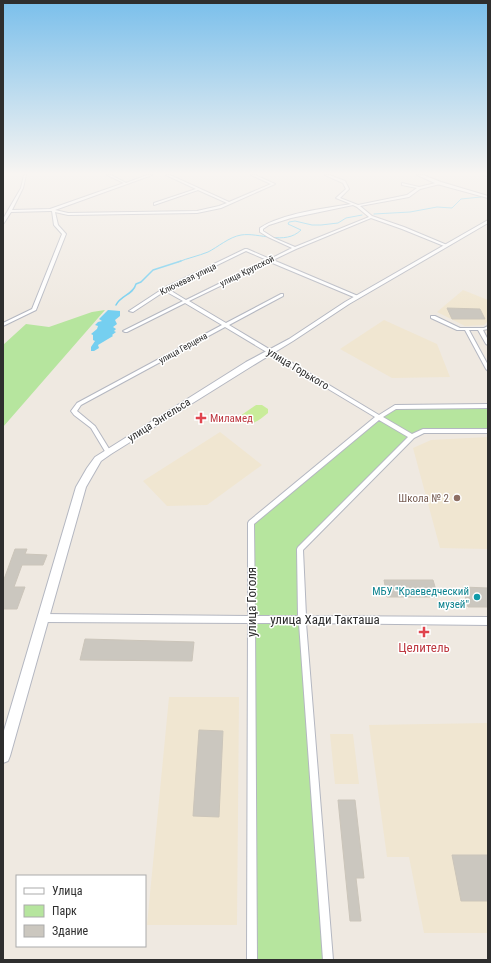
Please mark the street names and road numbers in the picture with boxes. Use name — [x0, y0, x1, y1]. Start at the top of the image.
street label: улица Крупской — [218, 254, 276, 288]
street label: Ключевая улица — [158, 261, 218, 297]
street label: улица Герцена — [157, 331, 209, 365]
street label: улица Горького — [265, 345, 332, 393]
street label: улица Энгельса — [125, 396, 193, 444]
street label: улица Гоголя — [244, 567, 259, 637]
street label: улица Хади Такташа — [270, 612, 380, 627]

